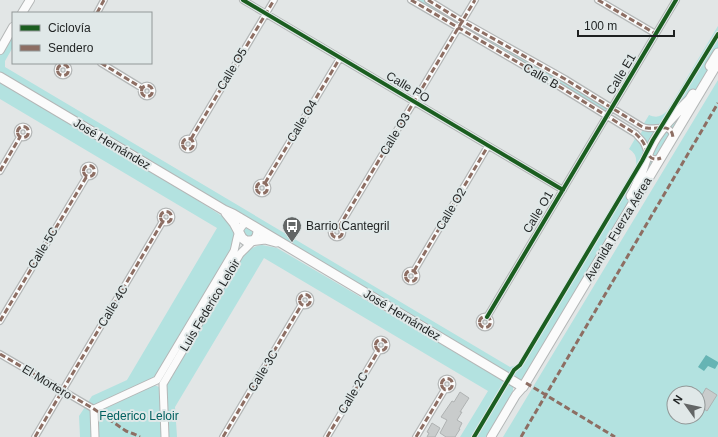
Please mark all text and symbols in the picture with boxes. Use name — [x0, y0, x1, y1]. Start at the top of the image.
legend — [12, 12, 152, 64]
scale bar — [578, 12, 674, 38]
text: 100 m — [584, 19, 617, 33]
text: Ciclovía — [48, 21, 91, 35]
text: Sendero — [48, 41, 94, 55]
street label: Calle O5 — [214, 45, 250, 93]
street label: Calle E1 — [603, 51, 639, 97]
street label: Calle B — [521, 60, 561, 92]
street label: Calle PO — [384, 69, 432, 105]
street label: Calle O4 — [284, 97, 320, 145]
street label: Calle O3 — [377, 110, 413, 158]
street label: José Hernández — [71, 115, 153, 173]
street label: Avenida Fuerza Aérea — [581, 174, 655, 283]
street label: Calle O2 — [433, 185, 469, 233]
street label: Calle O1 — [520, 188, 556, 236]
bus stop icon: Barrio Cantegril — [281, 215, 303, 243]
place label: Barrio Cantegril — [306, 219, 389, 233]
street label: Calle 5C — [25, 224, 61, 271]
street label: Luis Federico Leloir — [177, 257, 243, 353]
street label: Calle 4C — [95, 282, 131, 329]
street label: José Hernández — [361, 286, 443, 344]
street label: Calle 3C — [245, 347, 281, 394]
street label: El Mortero — [20, 362, 75, 402]
street label: Calle 2C — [335, 369, 371, 416]
north arrow — [666, 385, 706, 425]
text: N — [670, 393, 685, 406]
park label: Federico Leloir — [99, 409, 179, 423]

